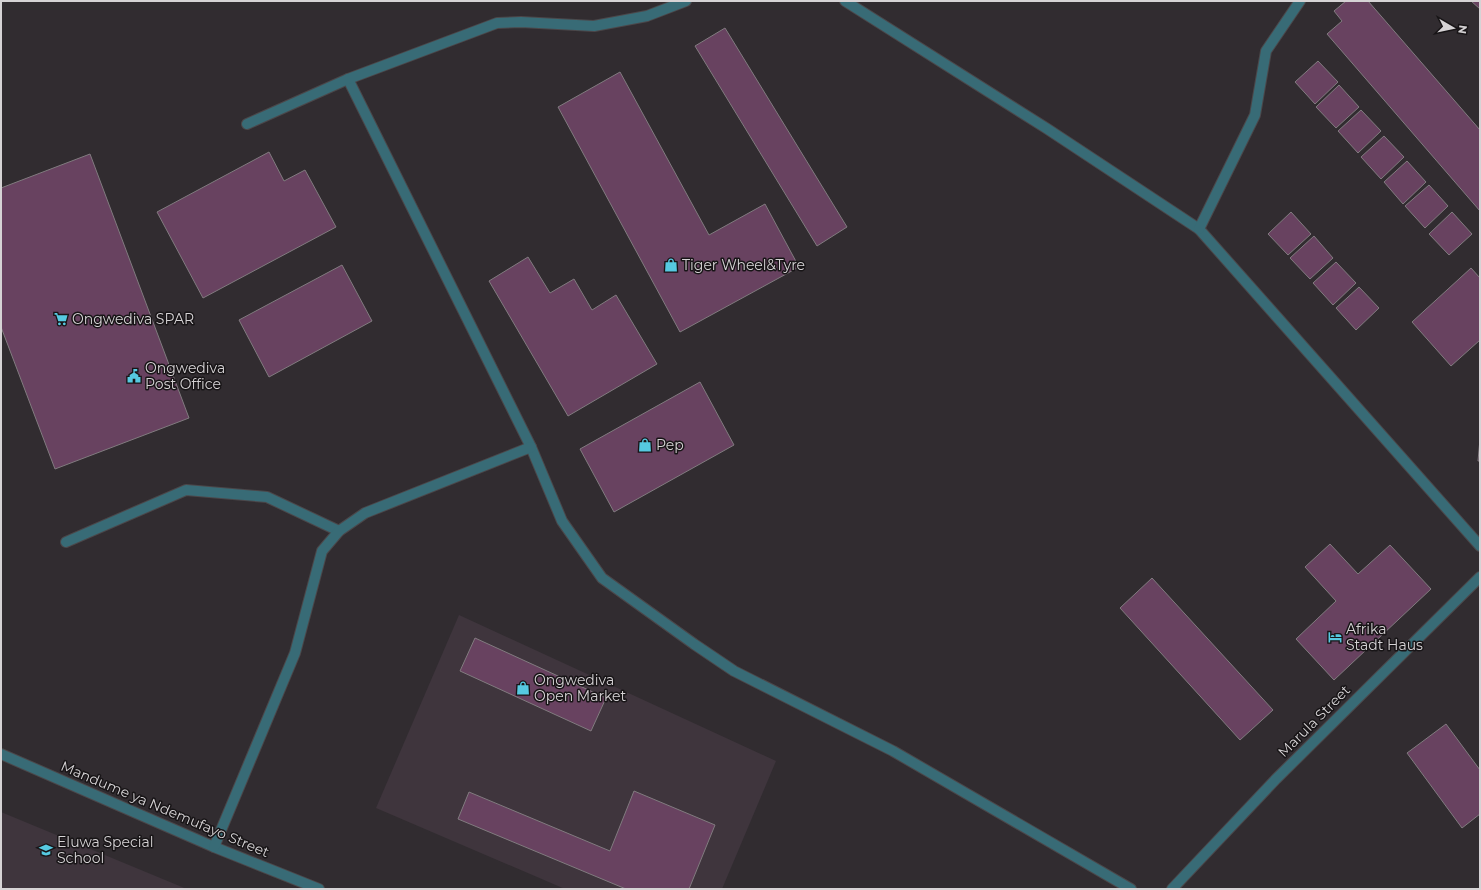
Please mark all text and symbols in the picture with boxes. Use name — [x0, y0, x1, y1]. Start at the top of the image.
north arrow — [1433, 8, 1473, 48]
text: N — [1455, 24, 1470, 35]
place label: Tiger Wheel&Tyre — [682, 256, 805, 274]
shop icon: Tiger Wheel&Tyre — [663, 257, 679, 273]
place label: Ongwediva SPAR — [72, 310, 194, 328]
supermarket icon: Ongwediva SPAR — [53, 311, 69, 327]
place label: Ongwediva Post Office — [145, 359, 225, 393]
public building icon: Ongwediva Post Office — [126, 368, 142, 384]
place label: Pep — [656, 436, 684, 454]
shop icon: Pep — [637, 437, 653, 453]
place label: Afrika Stadt Haus — [1346, 620, 1423, 654]
hotel icon: Afrika Stadt Haus — [1327, 629, 1343, 645]
place label: Ongwediva Open Market — [534, 671, 626, 705]
shop icon: Ongwediva Open Market — [515, 680, 531, 696]
street label: Marula Street — [1274, 681, 1354, 761]
street label: Mandume ya Ndemufayo Street — [58, 757, 272, 861]
place label: Eluwa Special School — [57, 833, 154, 867]
school or university icon: Eluwa Special School — [38, 842, 54, 858]

